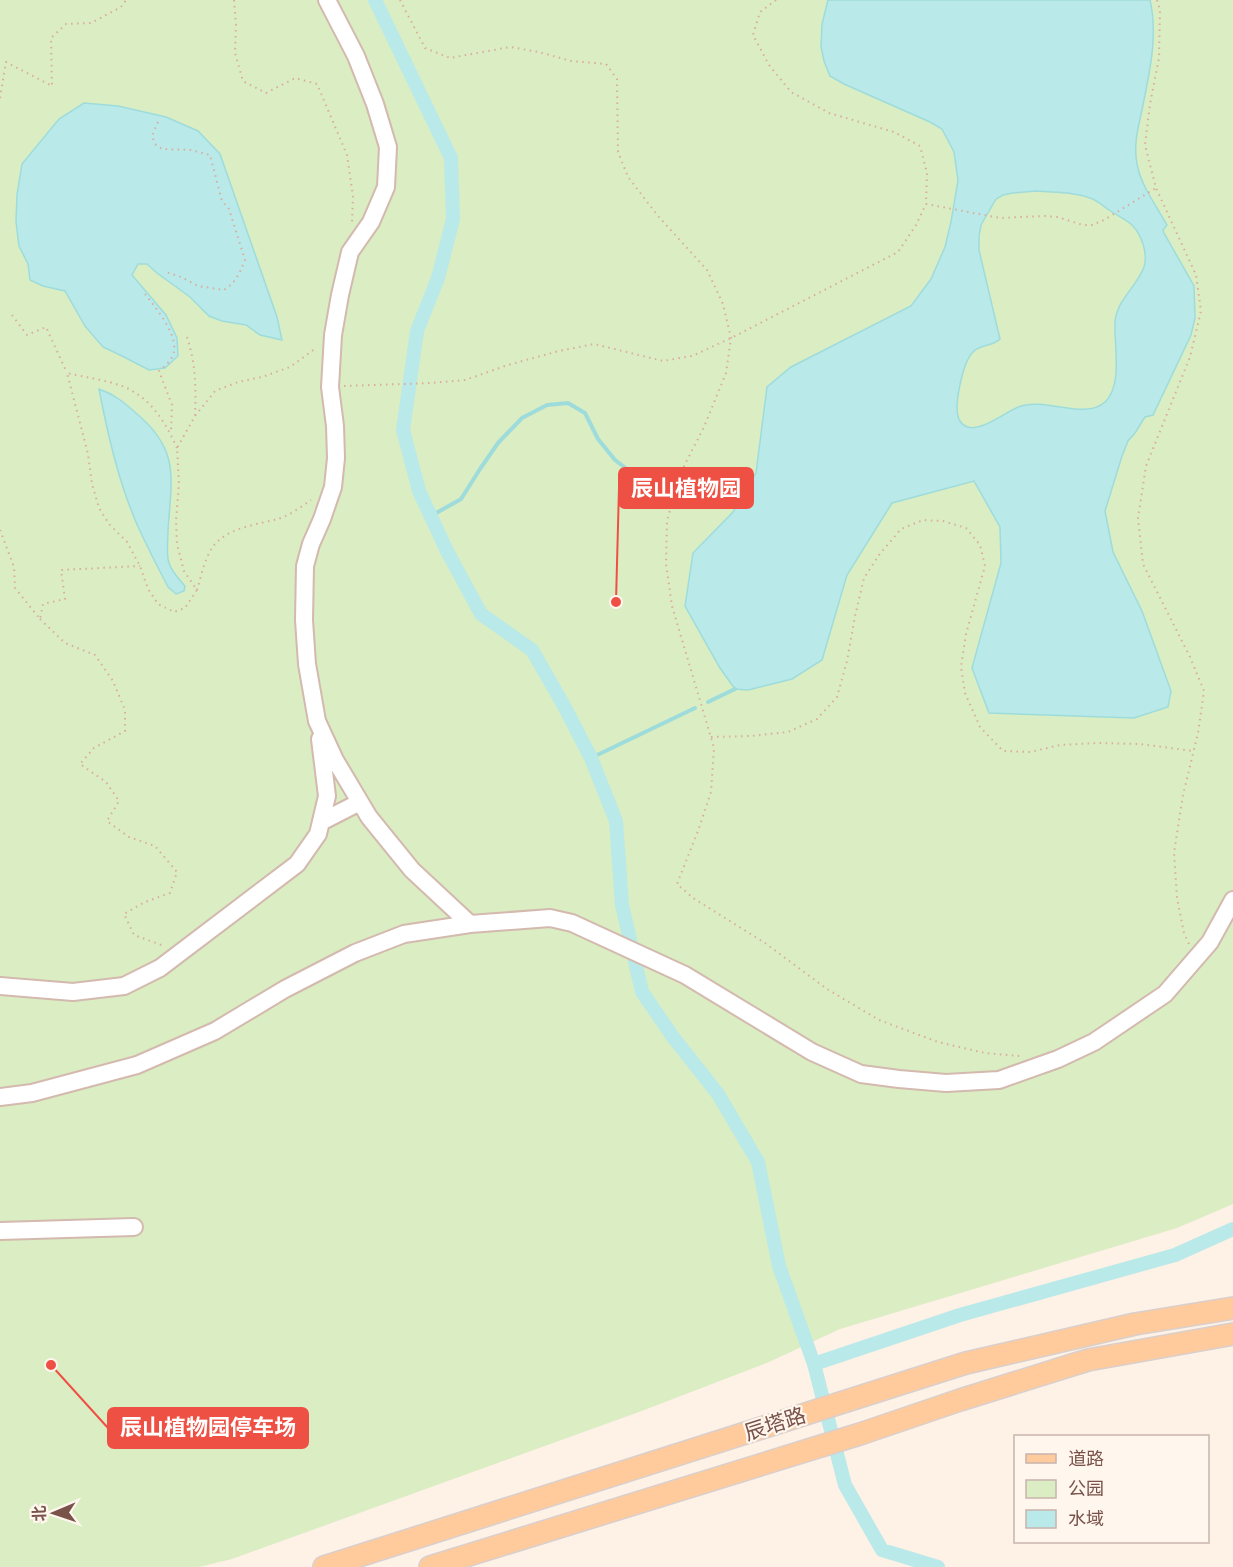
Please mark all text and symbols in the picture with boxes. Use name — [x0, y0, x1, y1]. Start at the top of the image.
callout: 辰山植物园 — [619, 468, 753, 508]
text: 辰山植物园 — [631, 473, 741, 503]
street label: 辰塔路 — [740, 1400, 809, 1447]
callout: 辰山植物园停车场 — [108, 1408, 308, 1448]
text: 辰山植物园停车场 — [120, 1412, 296, 1442]
legend — [1014, 1435, 1209, 1543]
text: 道路 — [1068, 1446, 1104, 1471]
text: 公园 — [1068, 1476, 1104, 1501]
north arrow — [24, 1483, 84, 1543]
text: 北 — [28, 1505, 50, 1522]
text: 水域 — [1068, 1506, 1104, 1531]

